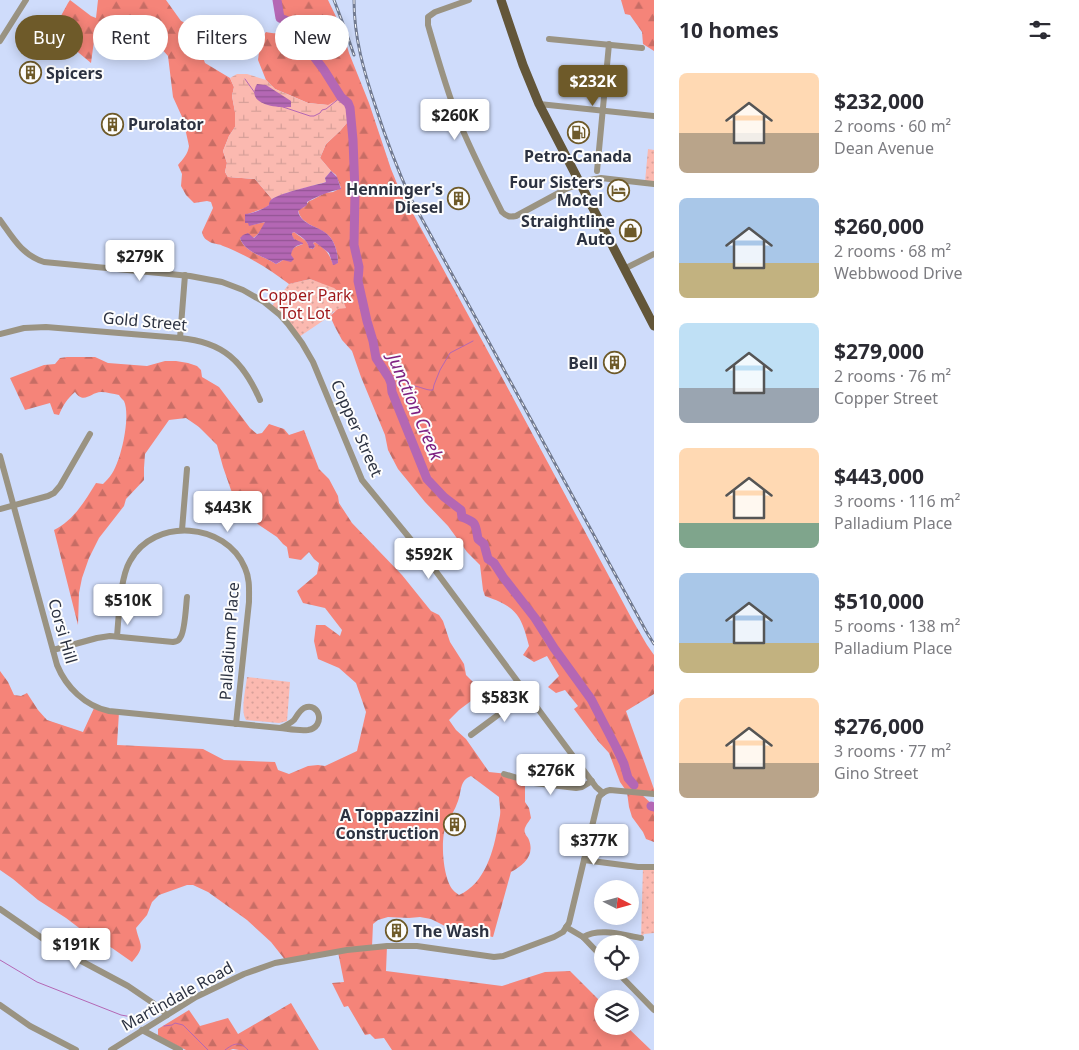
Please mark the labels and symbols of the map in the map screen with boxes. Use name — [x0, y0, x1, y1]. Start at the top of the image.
building icon: Spicers — [18, 61, 42, 85]
place label: Spicers — [46, 62, 103, 84]
pin: $232K — [558, 64, 628, 107]
pin: $260K — [420, 98, 490, 141]
building icon: Purolator — [100, 112, 124, 136]
place label: Purolator — [128, 113, 204, 135]
fuel station icon: Petro-Canada — [566, 120, 590, 144]
place label: Petro-Canada — [524, 145, 632, 167]
place label: Four Sisters Motel — [509, 171, 603, 211]
place label: Henninger's Diesel — [346, 178, 443, 218]
hotel icon: Four Sisters Motel — [607, 179, 631, 203]
building icon: Henninger's Diesel — [447, 186, 471, 210]
place label: Straightline Auto — [521, 210, 615, 250]
shop icon: Straightline Auto — [619, 218, 643, 242]
pin: $279K — [105, 240, 175, 282]
park label: Copper Park Tot Lot — [258, 284, 352, 324]
street label: Gold Street — [102, 306, 188, 336]
water label: Junction Creek — [381, 347, 450, 465]
building icon: Bell — [602, 351, 626, 375]
place label: Bell — [568, 352, 598, 374]
street label: Copper Street — [326, 376, 388, 480]
pin: $443K — [193, 490, 263, 533]
pin: $592K — [394, 538, 464, 580]
street label: Palladium Place — [214, 581, 244, 701]
pin: $510K — [93, 584, 163, 626]
street label: Corsi Hill — [43, 596, 83, 666]
pin: $583K — [470, 680, 540, 723]
pin: $276K — [516, 754, 586, 796]
place label: A Toppazzini Construction — [335, 804, 439, 844]
building icon: A Toppazzini Construction — [443, 812, 467, 836]
pin: $377K — [559, 824, 629, 866]
north arrow — [594, 880, 639, 925]
building icon: The Wash — [385, 919, 409, 943]
place label: The Wash — [413, 920, 490, 942]
pin: $191K — [41, 928, 111, 970]
street label: Martindale Road — [117, 956, 237, 1036]

